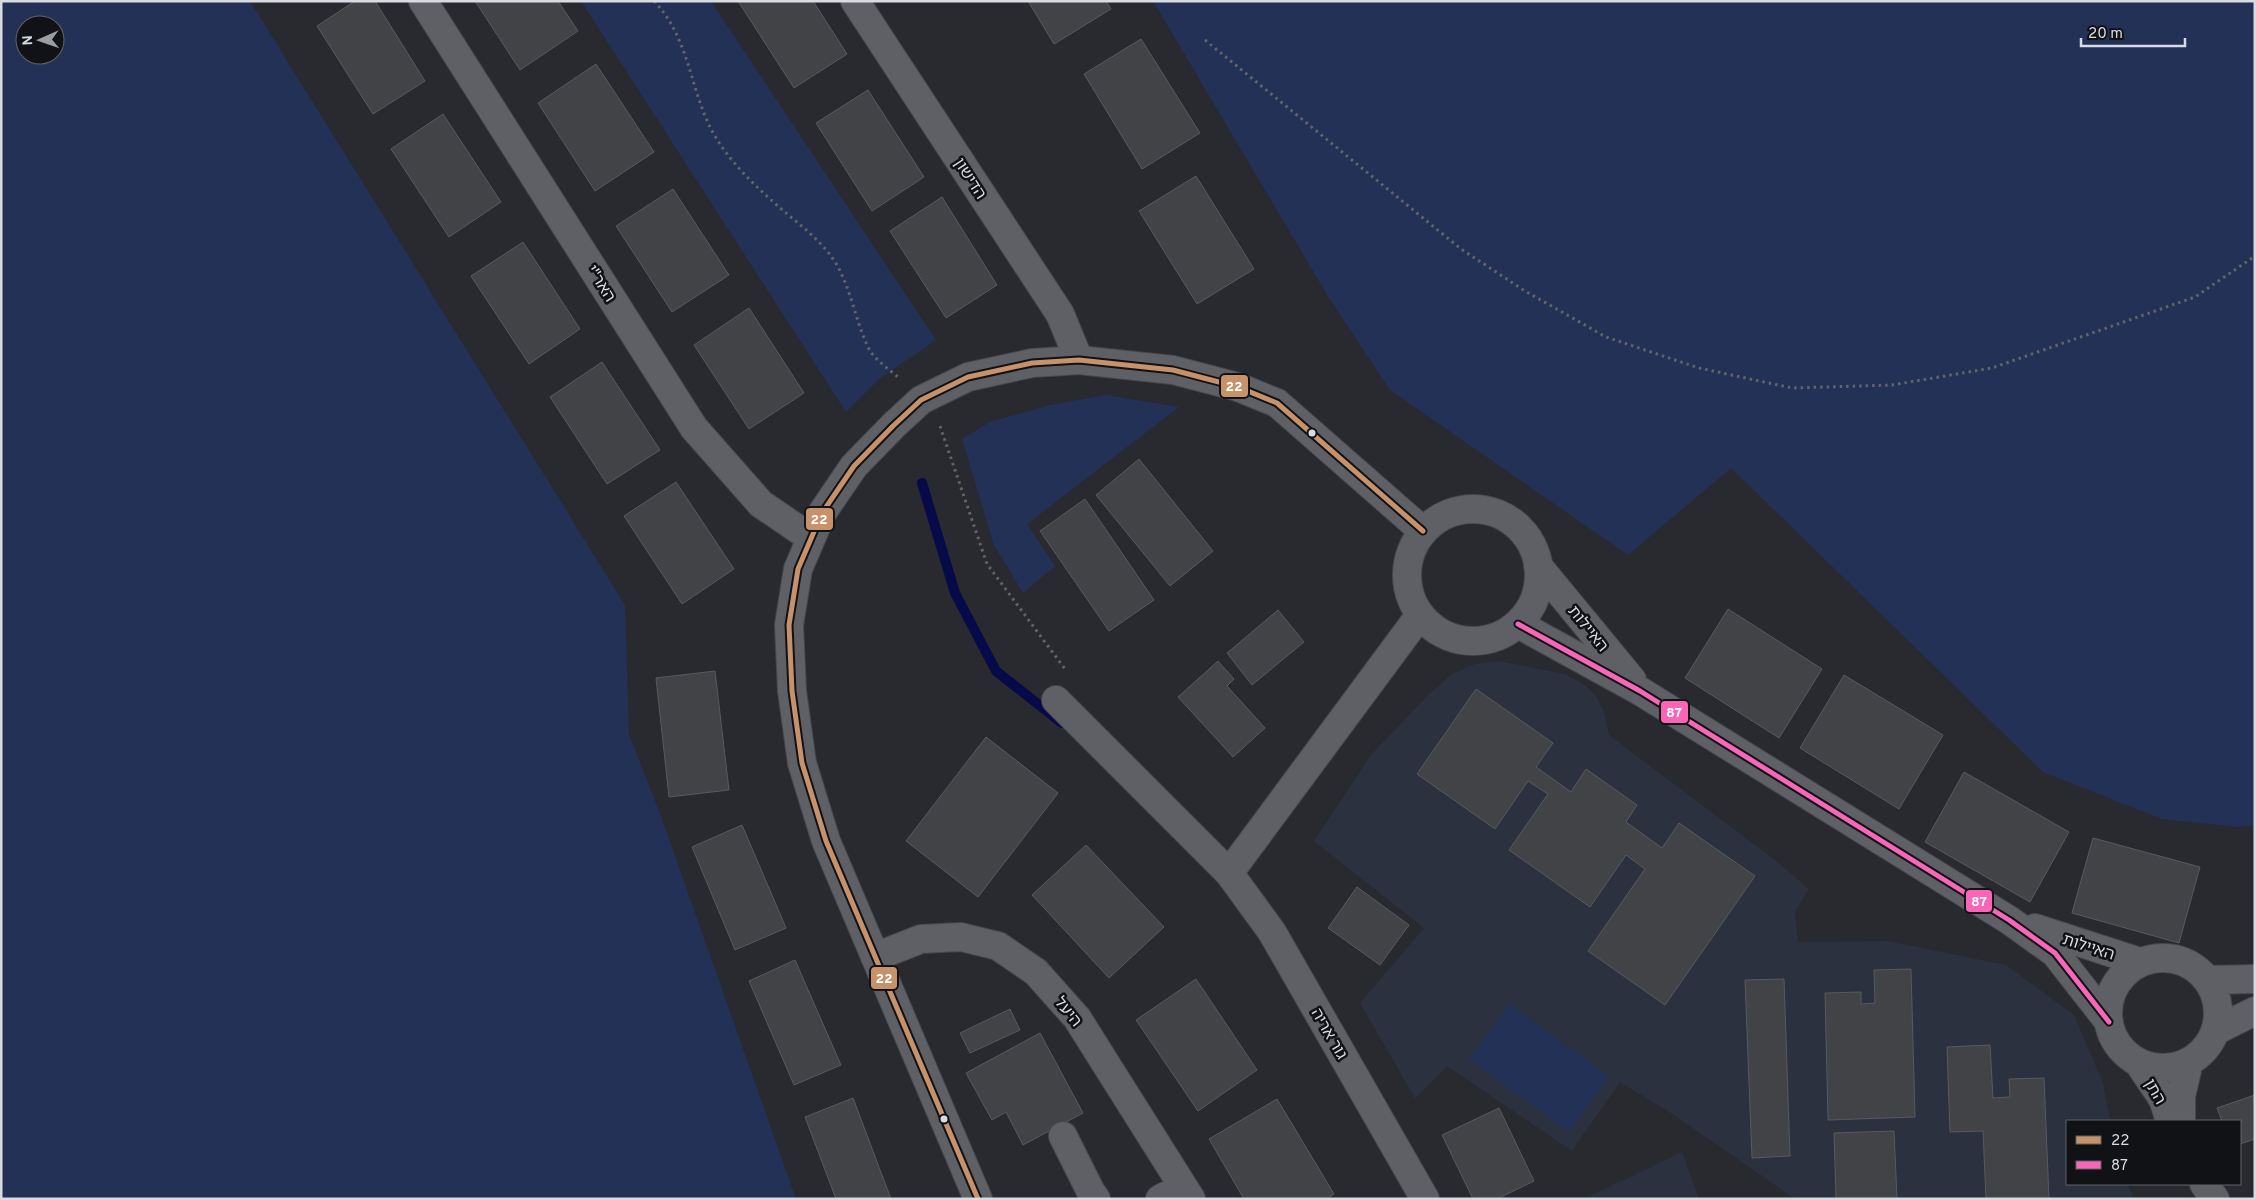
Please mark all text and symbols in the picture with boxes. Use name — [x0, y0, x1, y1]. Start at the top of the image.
north arrow — [15, 15, 65, 65]
scale bar — [2081, 15, 2185, 47]
text: 20 m — [2088, 25, 2123, 44]
text: N — [20, 35, 37, 46]
street label: הדישון — [949, 155, 990, 203]
street label: האר"י — [581, 262, 619, 306]
line badge: 22 — [1220, 374, 1249, 398]
text: 22 — [1225, 379, 1243, 396]
unlabelled marker — [1307, 428, 1317, 438]
line badge: 22 — [805, 507, 834, 531]
text: 22 — [810, 512, 828, 529]
street label: האיילות — [1563, 602, 1612, 656]
line badge: 87 — [1660, 700, 1689, 724]
text: 87 — [1666, 705, 1682, 722]
line badge: 87 — [1965, 889, 1993, 913]
text: 87 — [1971, 894, 1987, 911]
street label: האיילות — [2060, 930, 2117, 966]
line badge: 22 — [870, 966, 898, 990]
text: 22 — [875, 971, 893, 988]
street label: היעל — [1049, 993, 1085, 1031]
street label: גור אריה — [1306, 1005, 1351, 1063]
street label: התן — [2139, 1076, 2169, 1108]
unlabelled marker — [939, 1114, 949, 1124]
legend — [2066, 1120, 2241, 1185]
text: 22 — [2111, 1132, 2129, 1151]
text: 87 — [2111, 1157, 2128, 1176]

